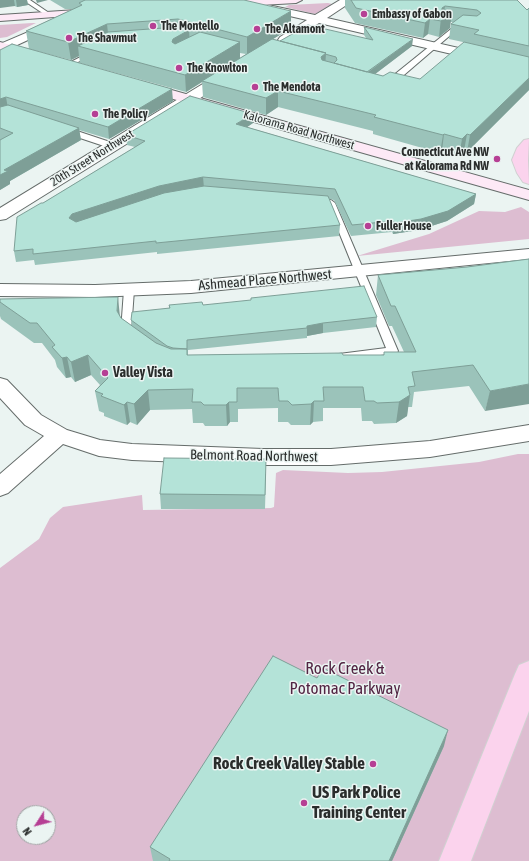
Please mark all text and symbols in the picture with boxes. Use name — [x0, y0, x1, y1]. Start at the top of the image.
place label: Embassy of Gabon — [372, 7, 452, 21]
marker: Embassy of Gabon — [359, 9, 369, 19]
place label: The Montello — [161, 19, 219, 33]
marker: The Montello — [148, 21, 158, 31]
place label: The Altamont — [265, 22, 325, 36]
marker: The Altamont — [252, 24, 262, 34]
place label: The Shawmut — [77, 31, 136, 45]
marker: The Shawmut — [64, 33, 74, 43]
place label: The Knowlton — [187, 61, 247, 75]
marker: The Knowlton — [174, 63, 184, 73]
place label: The Mendota — [263, 80, 321, 94]
marker: The Mendota — [250, 82, 260, 92]
place label: The Policy — [103, 107, 148, 121]
street label: Kalorama Road Northwest — [242, 107, 356, 153]
marker: The Policy — [90, 109, 100, 119]
street label: 20th Street Northwest — [48, 127, 136, 189]
place label: Connecticut Ave NW at Kalorama Rd NW — [401, 145, 489, 173]
marker: Connecticut Ave NW at Kalorama Rd NW — [492, 154, 502, 164]
place label: Fuller House — [376, 219, 431, 233]
marker: Fuller House — [363, 221, 373, 231]
street label: Ashmead Place Northwest — [198, 266, 332, 294]
place label: Valley Vista — [113, 365, 173, 381]
marker: Valley Vista — [100, 368, 110, 378]
street label: Belmont Road Northwest — [190, 446, 318, 466]
park label: Rock Creek & Potomac Parkway — [290, 659, 400, 699]
place label: Rock Creek Valley Stable — [213, 754, 365, 774]
marker: Rock Creek Valley Stable — [368, 759, 378, 769]
place label: US Park Police Training Center — [312, 783, 406, 823]
marker: US Park Police Training Center — [299, 798, 309, 808]
north arrow — [16, 805, 56, 845]
text: N — [20, 825, 34, 838]

